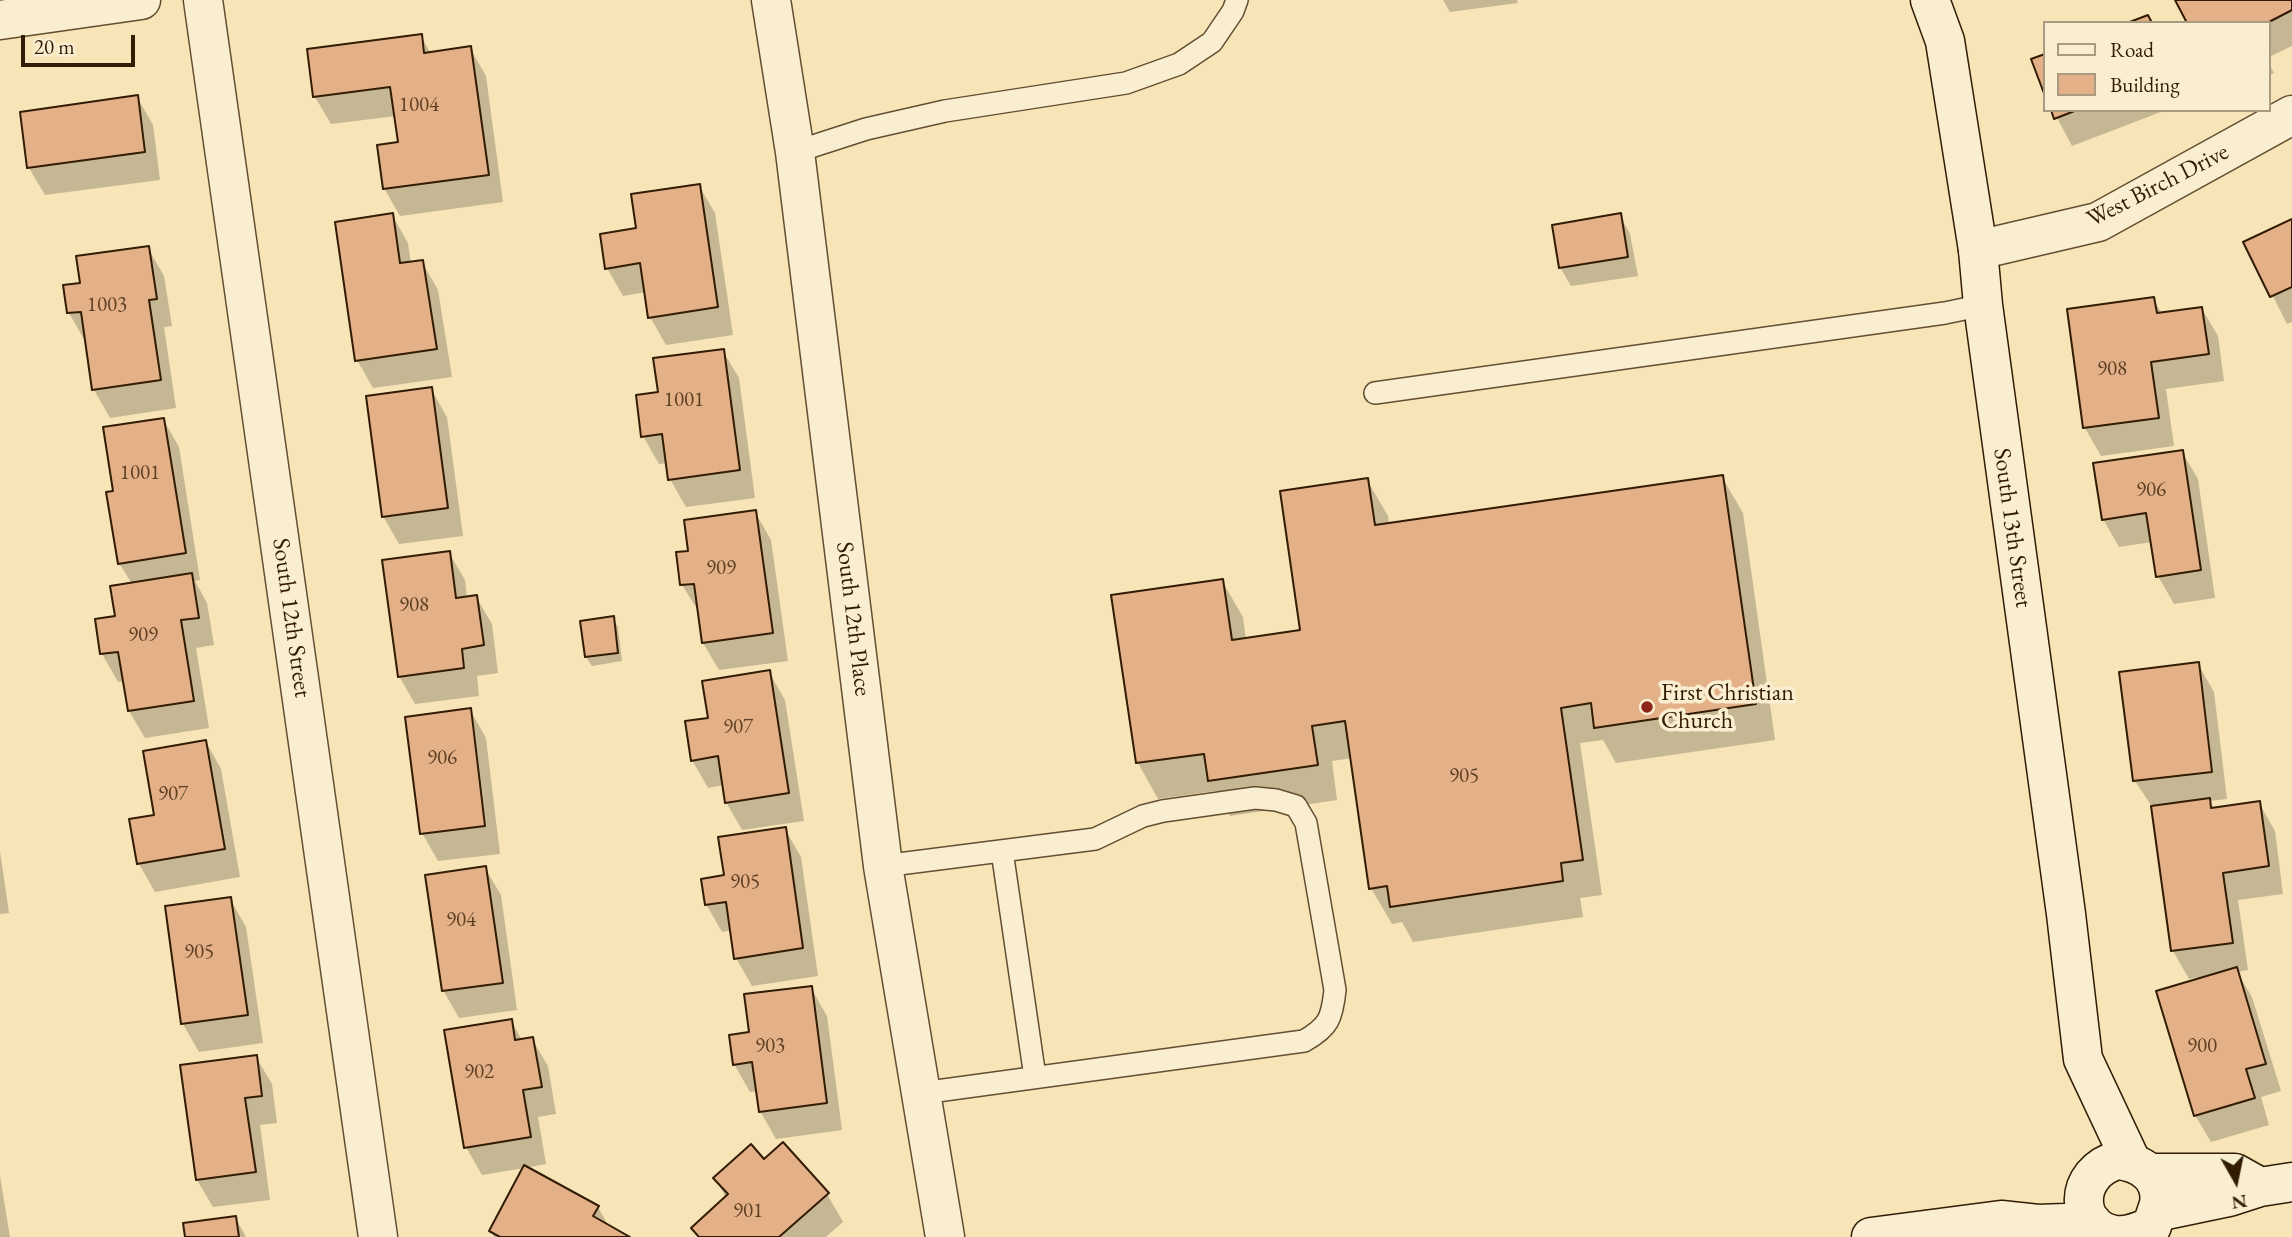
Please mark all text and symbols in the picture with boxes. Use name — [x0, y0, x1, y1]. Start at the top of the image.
scale bar — [24, 21, 138, 65]
legend — [2044, 21, 2271, 112]
text: 20 m — [34, 33, 75, 60]
text: Road — [2110, 36, 2154, 63]
text: Building — [2110, 71, 2180, 98]
house number: 1004 — [399, 92, 439, 118]
street label: West Birch Drive — [2082, 138, 2234, 234]
house number: 1003 — [87, 292, 127, 318]
house number: 908 — [2097, 356, 2127, 382]
house number: 1001 — [664, 387, 704, 413]
street label: South 13th Street — [1987, 446, 2037, 610]
house number: 1001 — [120, 460, 160, 486]
house number: 906 — [2136, 477, 2166, 503]
street label: South 12th Street — [266, 536, 316, 700]
street label: South 12th Place — [829, 540, 877, 698]
house number: 909 — [706, 555, 736, 581]
house number: 908 — [399, 592, 429, 618]
house number: 909 — [128, 622, 158, 648]
place label: First Christian Church — [1661, 679, 1794, 735]
marker: First Christian Church — [1639, 699, 1655, 715]
house number: 907 — [723, 714, 753, 740]
house number: 906 — [427, 745, 457, 771]
house number: 905 — [1449, 763, 1479, 789]
house number: 907 — [158, 781, 188, 807]
house number: 905 — [730, 869, 760, 895]
house number: 904 — [446, 907, 476, 933]
house number: 905 — [184, 939, 214, 965]
house number: 903 — [755, 1033, 785, 1059]
house number: 900 — [2187, 1033, 2217, 1059]
house number: 902 — [464, 1059, 494, 1085]
north arrow — [2201, 1146, 2271, 1216]
text: N — [2230, 1189, 2249, 1216]
house number: 901 — [733, 1198, 763, 1224]

